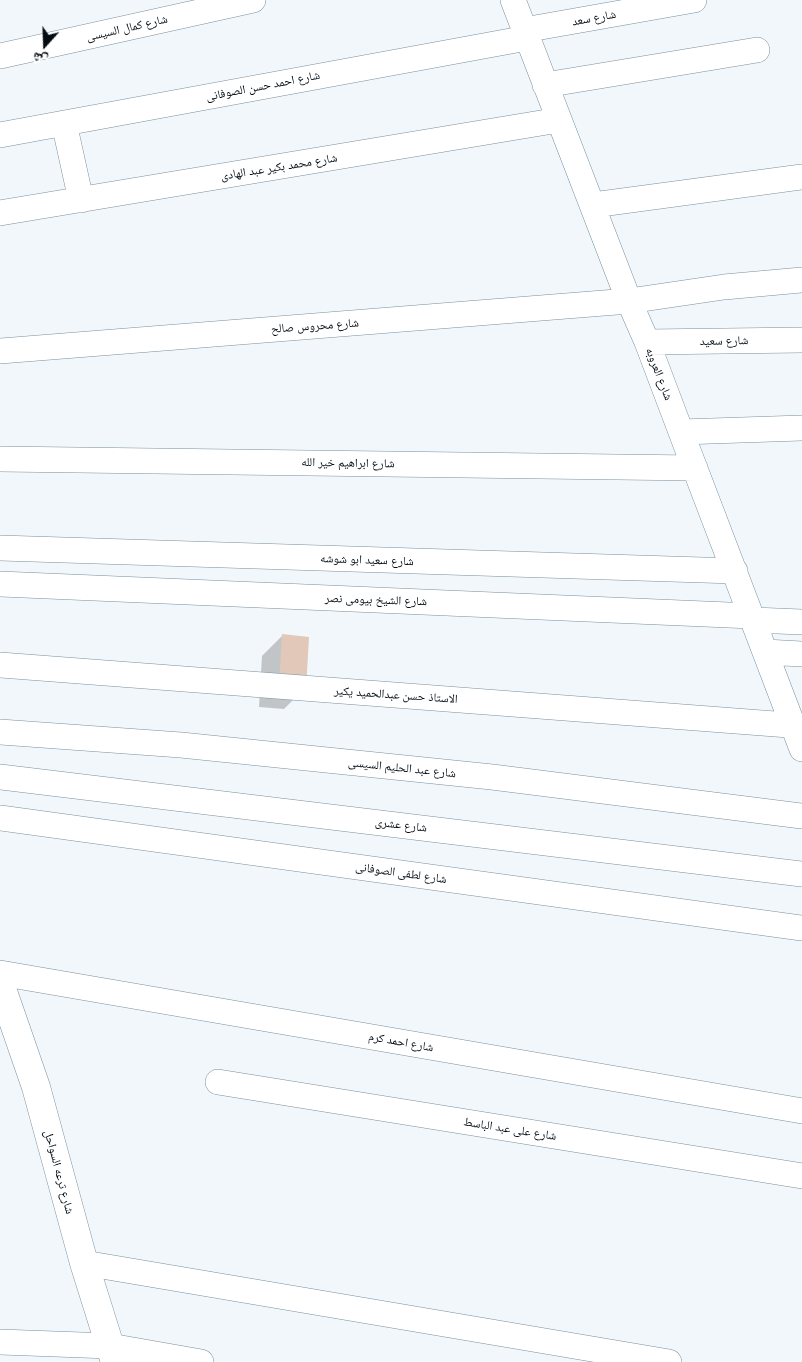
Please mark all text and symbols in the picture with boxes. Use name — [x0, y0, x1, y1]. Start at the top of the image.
street label: شارع سعد — [571, 7, 617, 29]
street label: شارع كمال السيسى — [85, 12, 169, 44]
north arrow — [20, 20, 70, 70]
text: ش — [30, 48, 50, 70]
street label: شارع احمد حسن الصوفانى — [205, 68, 321, 104]
street label: شارع محمد بكير عبد الهادى — [220, 151, 338, 183]
street label: شارع محروس صالح — [271, 316, 359, 336]
street label: شارع سعيد — [699, 333, 749, 349]
street label: شارع العروبه — [642, 346, 676, 402]
street label: شارع ابراهيم خير الله — [301, 455, 395, 471]
street label: شارع سعيد ابو شوشه — [320, 551, 414, 569]
street label: شارع الشيخ بيومى نصر — [325, 591, 427, 609]
street label: الاستاذ حسن عبدالحميد يكير — [334, 684, 458, 706]
street label: شارع عبد الحليم السيسى — [347, 755, 457, 781]
street label: شارع عشرى — [374, 815, 428, 835]
street label: شارع لطفى الصوفانى — [354, 859, 448, 887]
street label: شارع احمد كرم — [367, 1029, 435, 1055]
street label: شارع على عبد الباسط — [463, 1115, 557, 1143]
street label: شارع ترعه السواحل — [41, 1129, 77, 1215]

